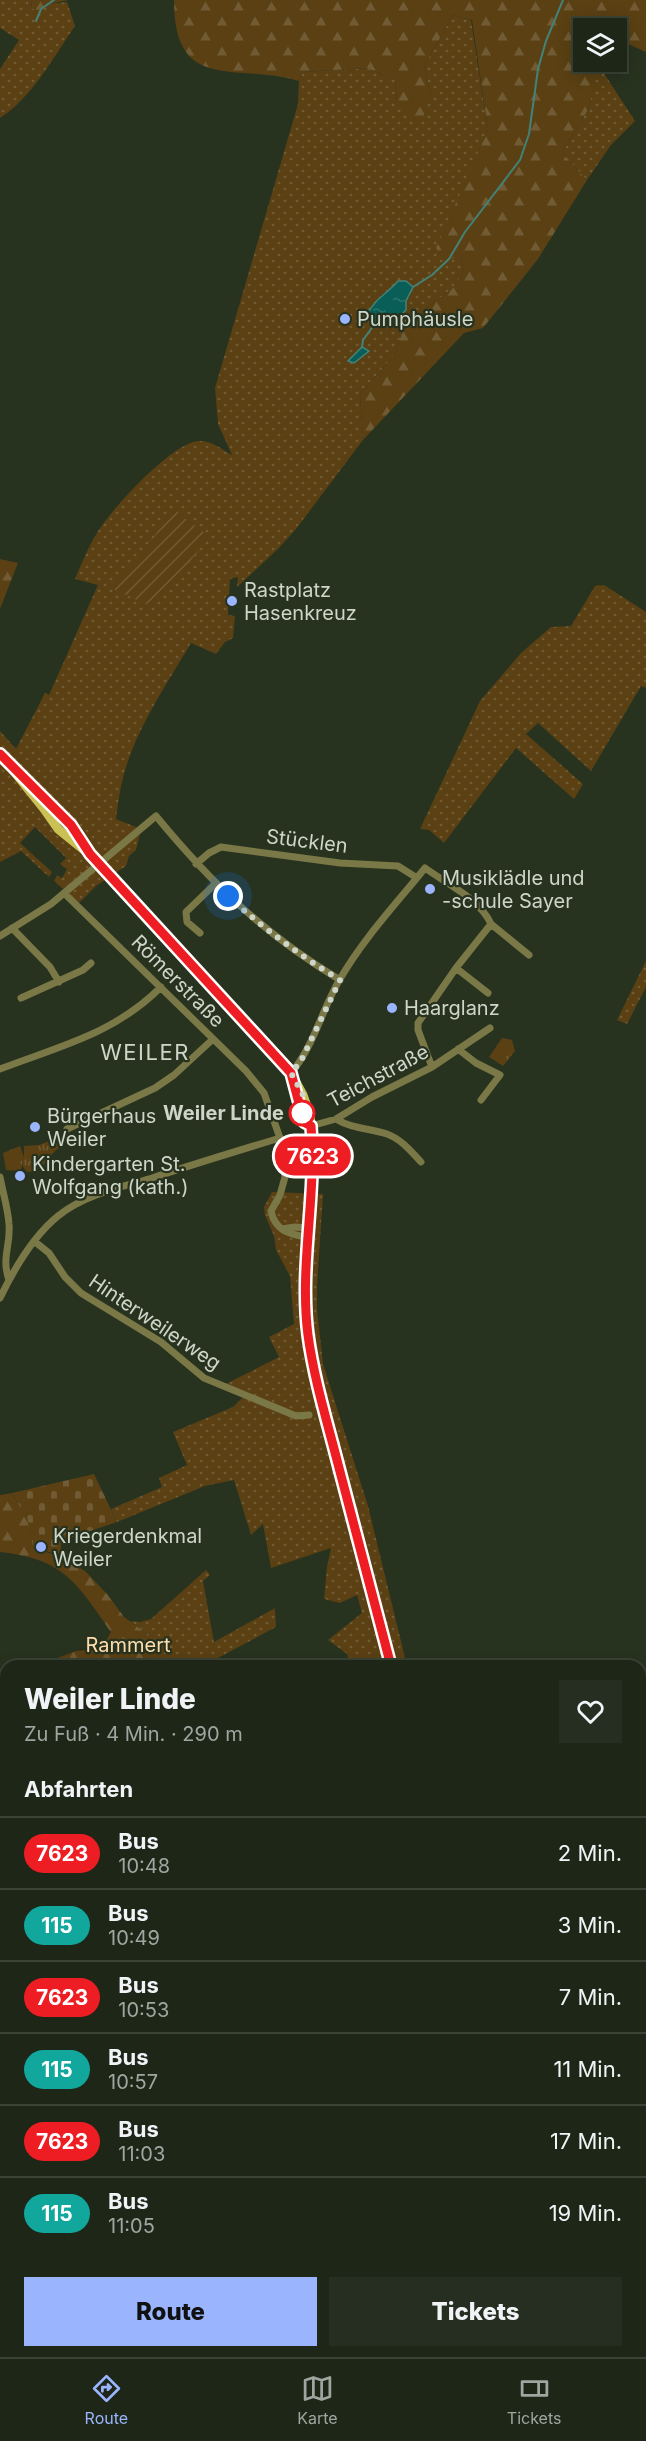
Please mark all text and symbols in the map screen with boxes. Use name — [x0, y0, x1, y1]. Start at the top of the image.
map controls — [573, 18, 627, 72]
button: layers — [573, 18, 627, 72]
place label: Pumphäusle — [357, 307, 473, 331]
marker: Pumphäusle — [338, 312, 352, 326]
place label: Rastplatz Hasenkreuz — [244, 578, 357, 625]
marker: Rastplatz Hasenkreuz — [225, 594, 239, 608]
street label: Stücklen — [265, 824, 349, 858]
place label: Musiklädle und -schule Sayer — [442, 866, 585, 913]
your location — [213, 881, 243, 911]
marker: Musiklädle und -schule Sayer — [423, 882, 437, 896]
street label: Römerstraße — [127, 930, 229, 1032]
place label: Haarglanz — [404, 996, 500, 1020]
marker: Haarglanz — [385, 1001, 399, 1015]
district label: WEILER — [100, 1039, 190, 1065]
street label: Teichstraße — [323, 1039, 433, 1113]
marker: Weiler Linde — [289, 1100, 315, 1126]
place label: Weiler Linde — [163, 1101, 284, 1125]
place label: Bürgerhaus Weiler — [47, 1104, 156, 1151]
marker: Bürgerhaus Weiler — [28, 1120, 42, 1134]
line badge: 7623 — [271, 1136, 355, 1176]
text: 7623 — [287, 1144, 339, 1169]
place label: Kindergarten St. Wolfgang (kath.) — [32, 1152, 188, 1199]
marker: Kindergarten St. Wolfgang (kath.) — [13, 1169, 27, 1183]
street label: Hinterweilerweg — [85, 1269, 225, 1375]
place label: Kriegerdenkmal Weiler — [53, 1524, 202, 1571]
marker: Kriegerdenkmal Weiler — [34, 1540, 48, 1554]
park label: Rammert — [85, 1633, 171, 1657]
button: heart — [559, 1680, 622, 1743]
text: Weiler Linde — [24, 1682, 196, 1716]
text: Zu Fuß · 4 Min. · 290 m — [24, 1722, 243, 1746]
text: Abfahrten — [24, 1776, 133, 1802]
text: Bus — [118, 1828, 159, 1854]
text: 2 Min. — [558, 1840, 622, 1866]
text: 7623 — [36, 1841, 88, 1866]
text: 10:48 — [118, 1854, 170, 1878]
text: Bus — [108, 1900, 149, 1926]
text: 3 Min. — [558, 1912, 622, 1938]
text: 115 — [41, 1913, 73, 1938]
text: 10:49 — [108, 1926, 160, 1950]
text: Bus — [118, 1972, 159, 1998]
text: 7 Min. — [559, 1984, 622, 2010]
text: 7623 — [36, 1985, 88, 2010]
text: 10:53 — [118, 1998, 169, 2022]
text: Bus — [108, 2044, 149, 2070]
text: 11 Min. — [553, 2056, 622, 2082]
text: 115 — [41, 2057, 73, 2082]
text: 10:57 — [108, 2070, 158, 2094]
text: Bus — [118, 2116, 159, 2142]
text: 17 Min. — [550, 2128, 622, 2154]
text: 7623 — [36, 2129, 88, 2154]
text: 11:03 — [118, 2142, 165, 2166]
text: Bus — [108, 2188, 149, 2214]
text: 19 Min. — [549, 2200, 622, 2226]
text: 115 — [41, 2201, 73, 2226]
text: 11:05 — [108, 2214, 155, 2238]
button: Route — [24, 2277, 317, 2346]
button: Tickets — [329, 2277, 622, 2346]
tab: Route — [85, 2372, 128, 2428]
tab: Karte — [297, 2372, 338, 2428]
tab: Tickets — [507, 2372, 561, 2428]

